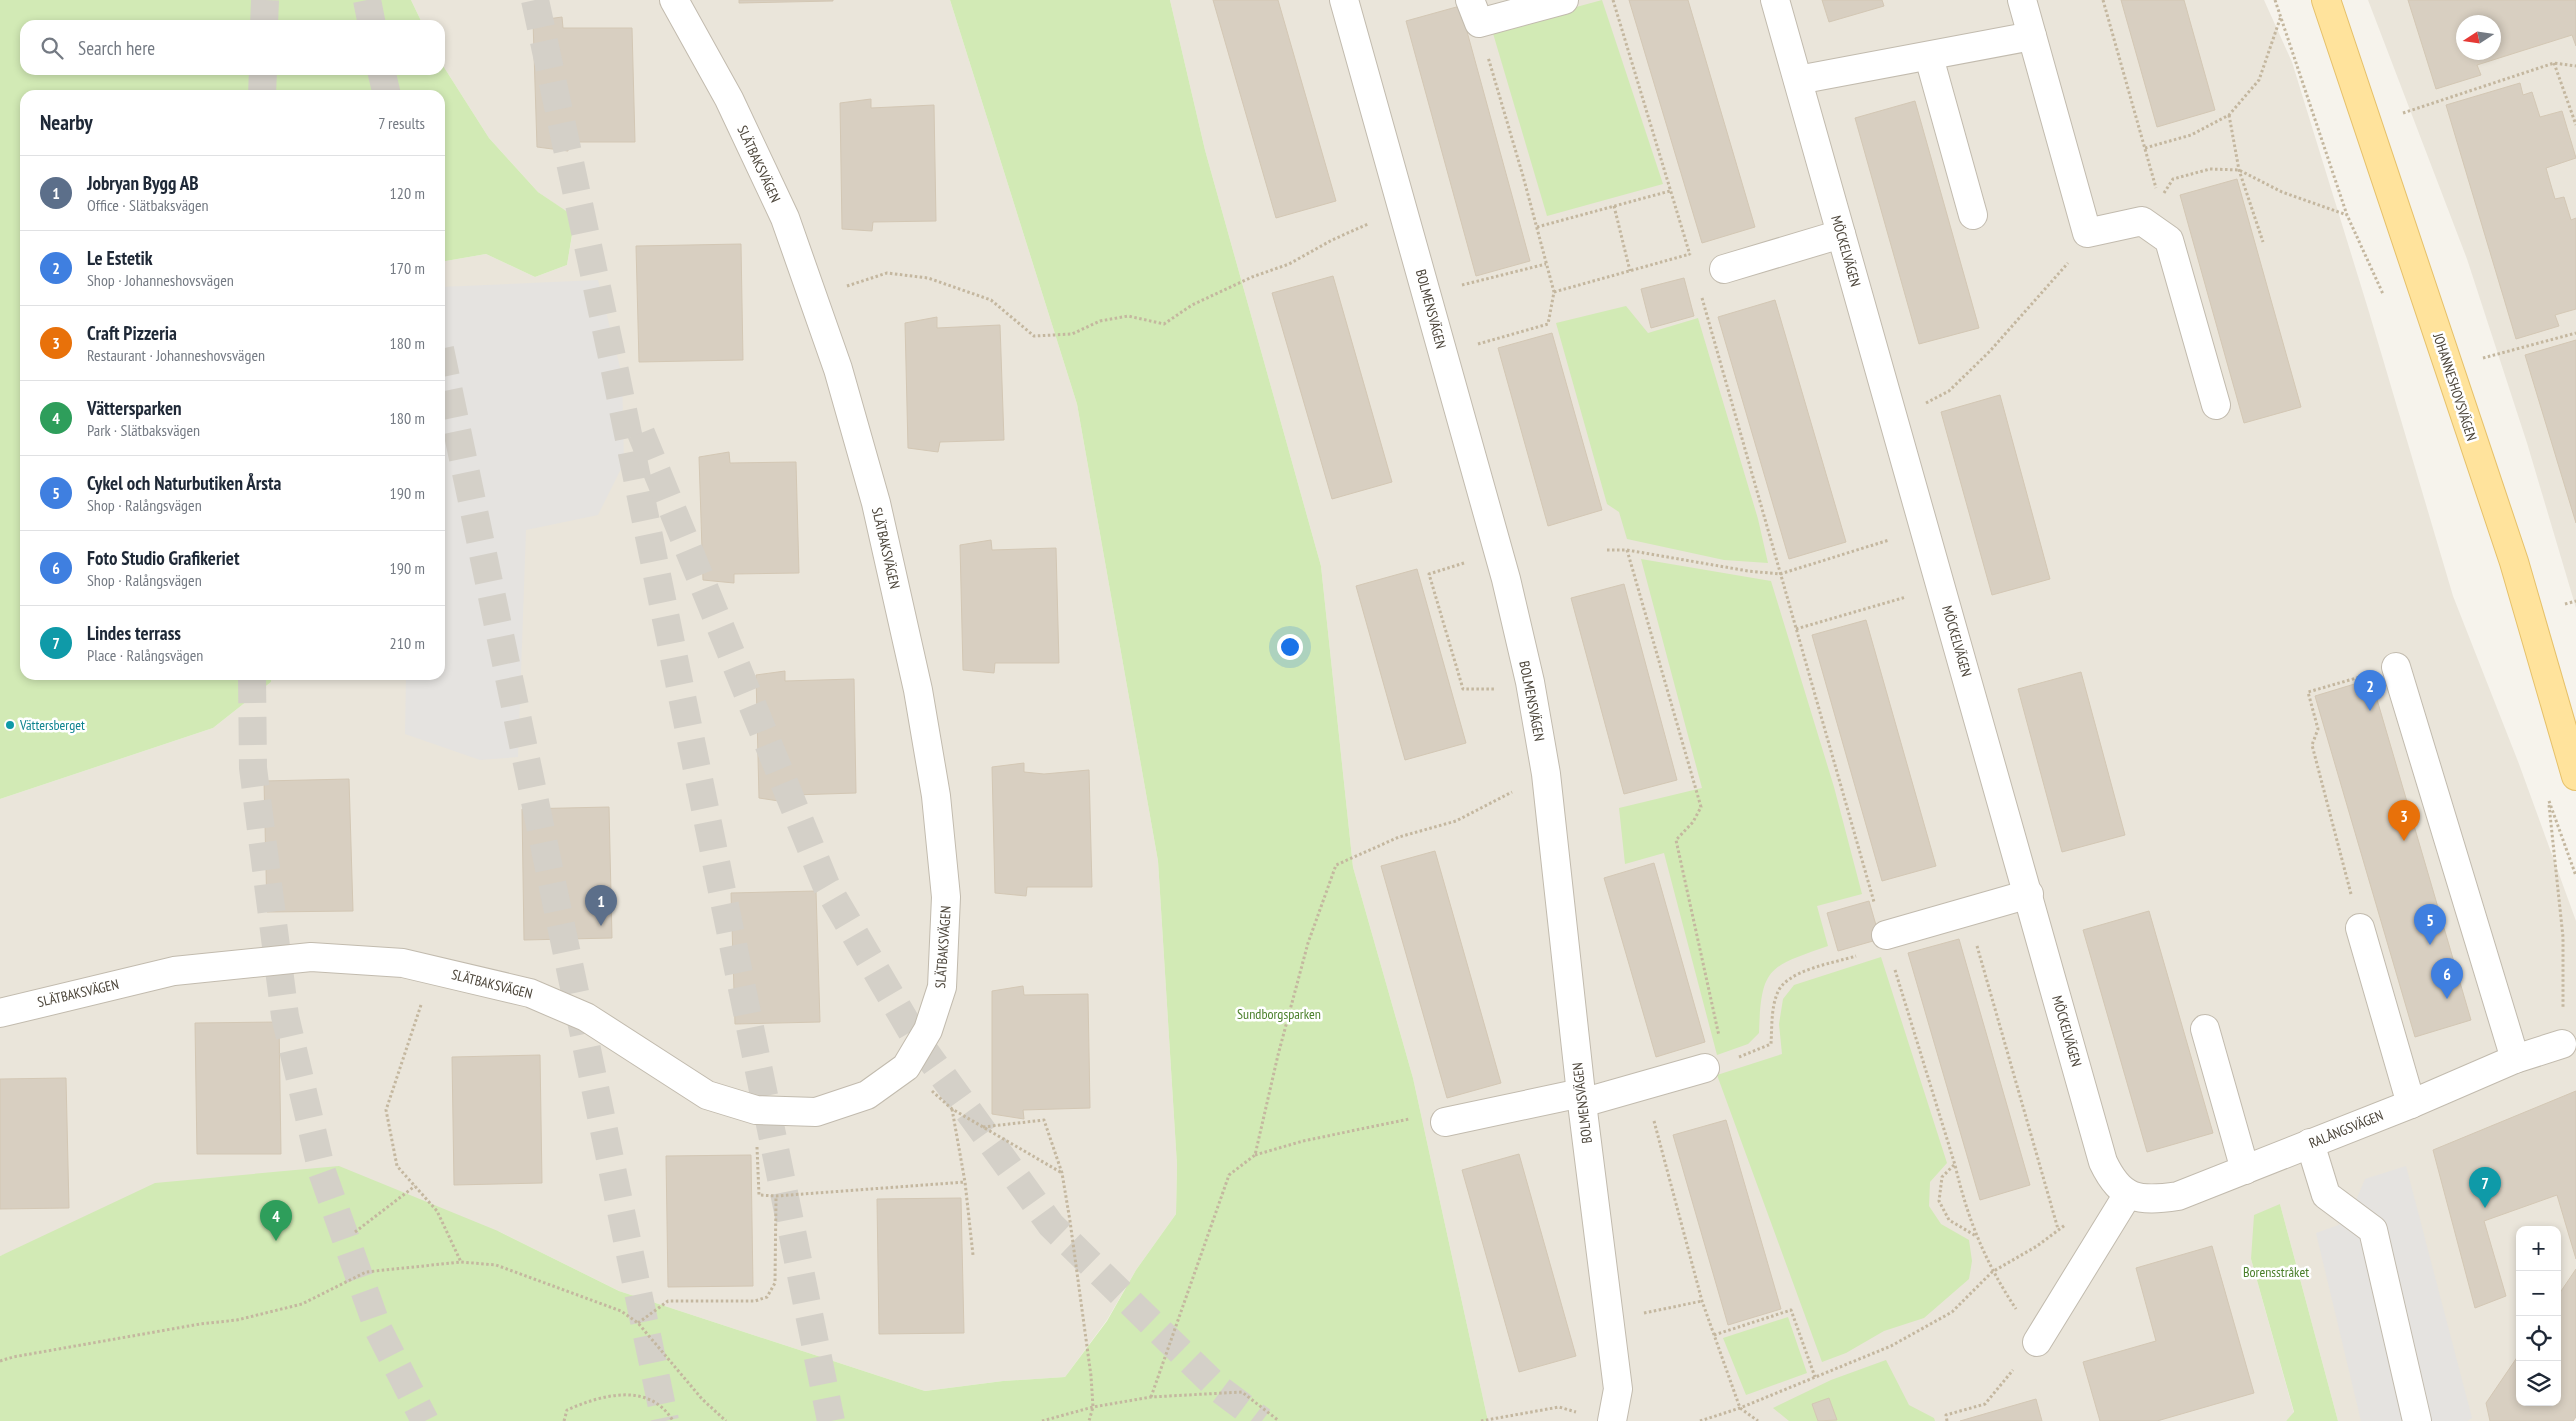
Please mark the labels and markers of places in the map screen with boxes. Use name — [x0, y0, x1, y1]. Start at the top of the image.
pin: 2 — [2354, 670, 2386, 711]
place label: Vättersberget — [19, 716, 85, 734]
marker: Vättersberget — [4, 719, 16, 731]
pin: 3 — [2388, 800, 2420, 841]
pin: 1 — [585, 885, 617, 926]
pin: 5 — [2414, 904, 2446, 945]
pin: 6 — [2431, 958, 2463, 999]
pin: 7 — [2469, 1167, 2501, 1208]
pin: 4 — [260, 1200, 292, 1241]

